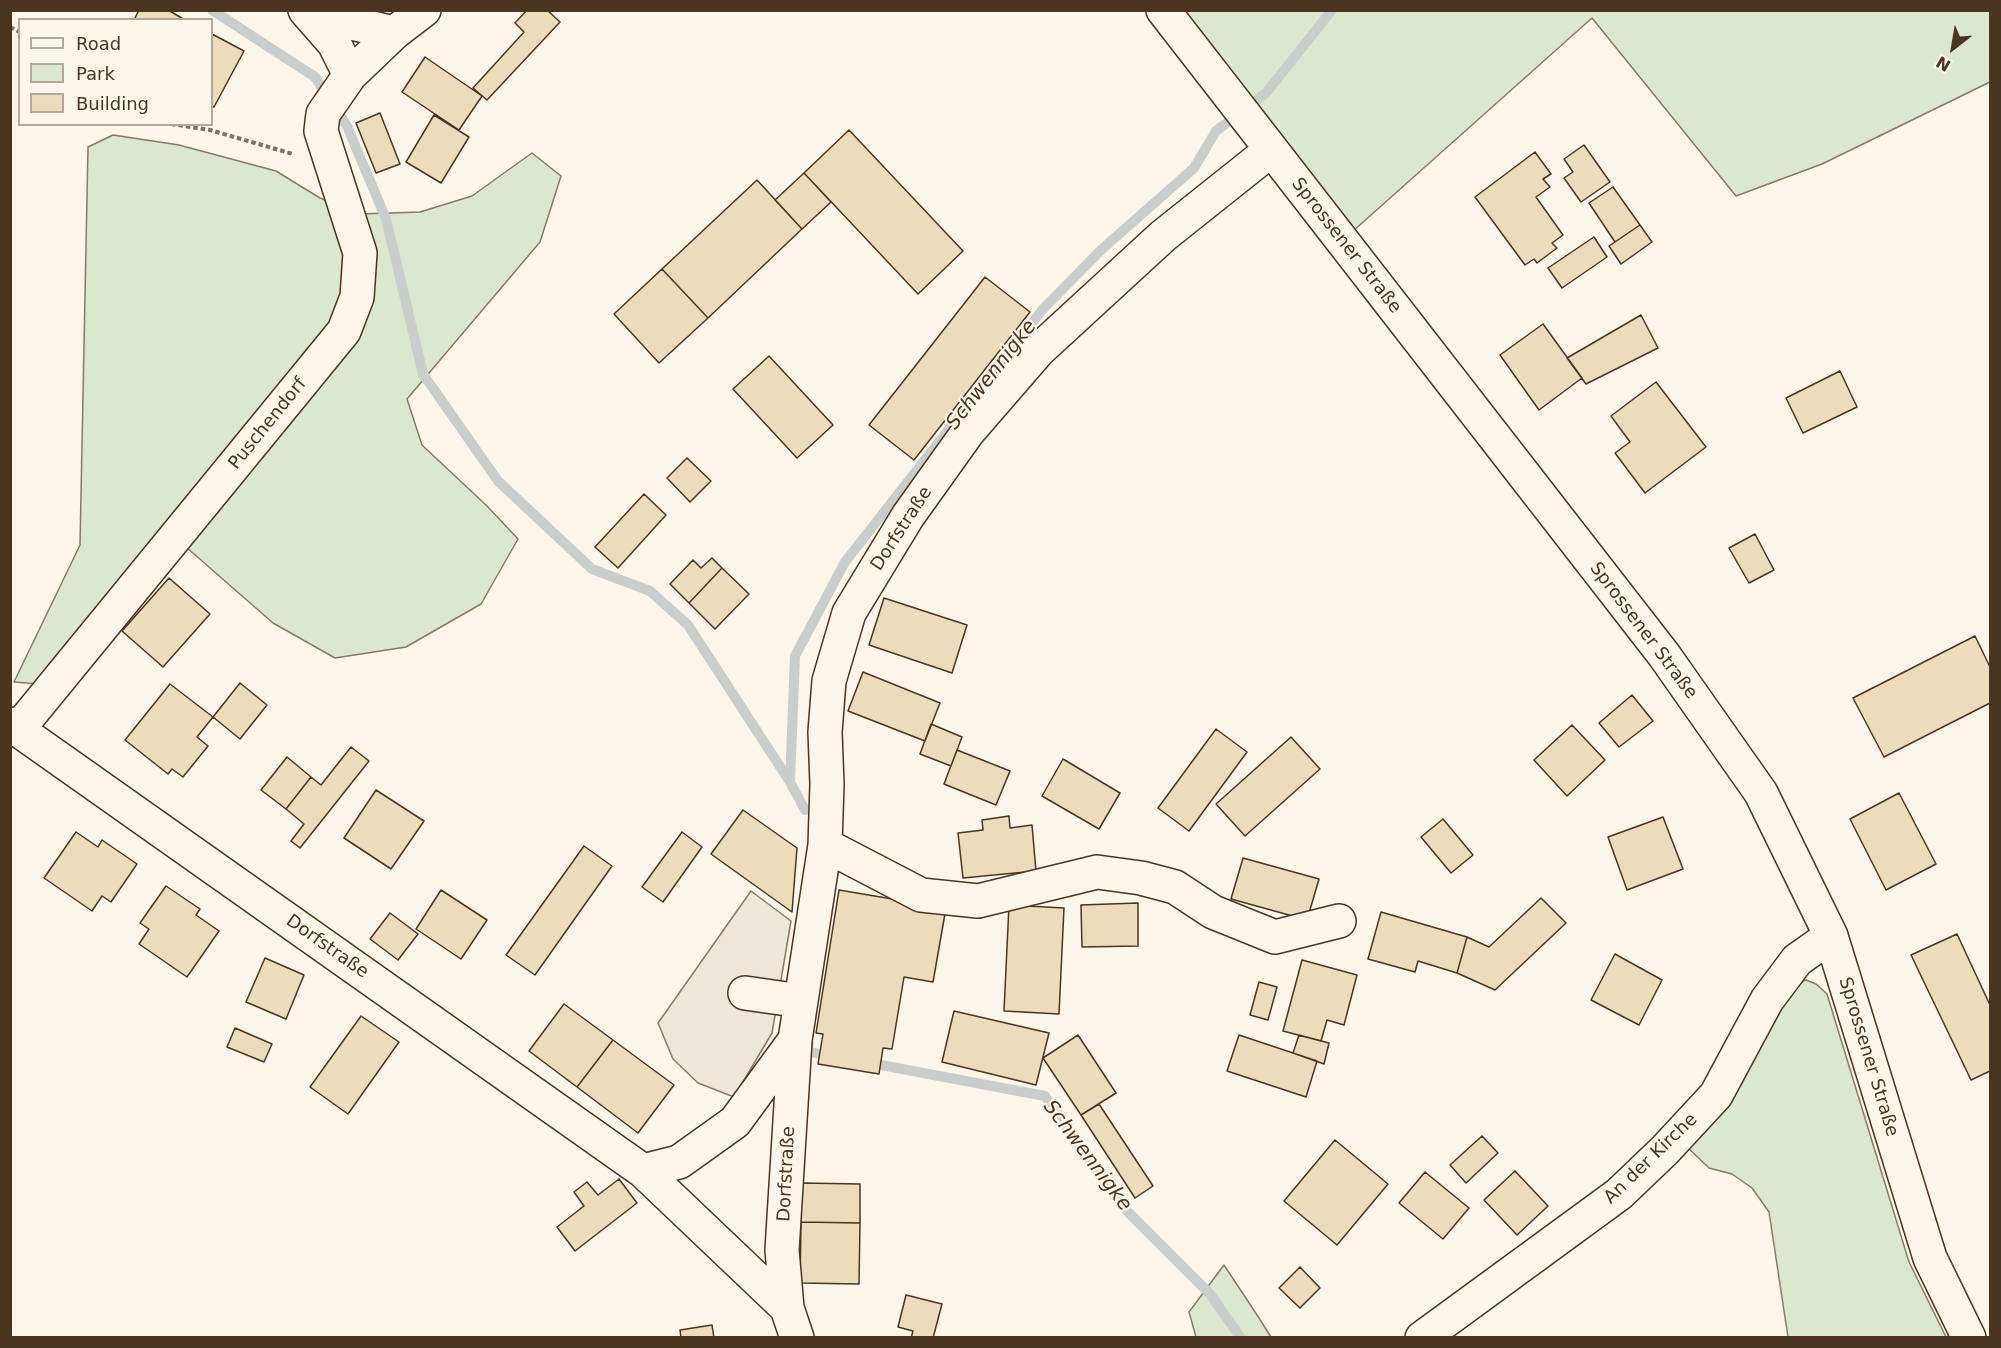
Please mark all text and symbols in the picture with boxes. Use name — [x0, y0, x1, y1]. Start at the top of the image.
legend — [18, 18, 213, 126]
north arrow — [1923, 18, 1983, 78]
text: Road — [76, 33, 121, 54]
text: N — [1933, 52, 1954, 75]
text: Park — [76, 63, 115, 84]
text: Building — [76, 93, 149, 114]
street label: Sprossener Straße — [1287, 174, 1405, 318]
water label: Schwennigke — [942, 315, 1042, 435]
street label: Puschendorf — [225, 374, 311, 474]
street label: Dorfstraße — [867, 483, 937, 575]
street label: Sprossener Straße — [1585, 558, 1701, 704]
street label: Dorfstraße — [282, 911, 372, 983]
street label: Sprossener Straße — [1833, 975, 1903, 1139]
water label: Schwennigke — [1038, 1096, 1136, 1216]
street label: An der Kirche — [1600, 1109, 1702, 1209]
street label: Dorfstraße — [774, 1126, 800, 1222]

